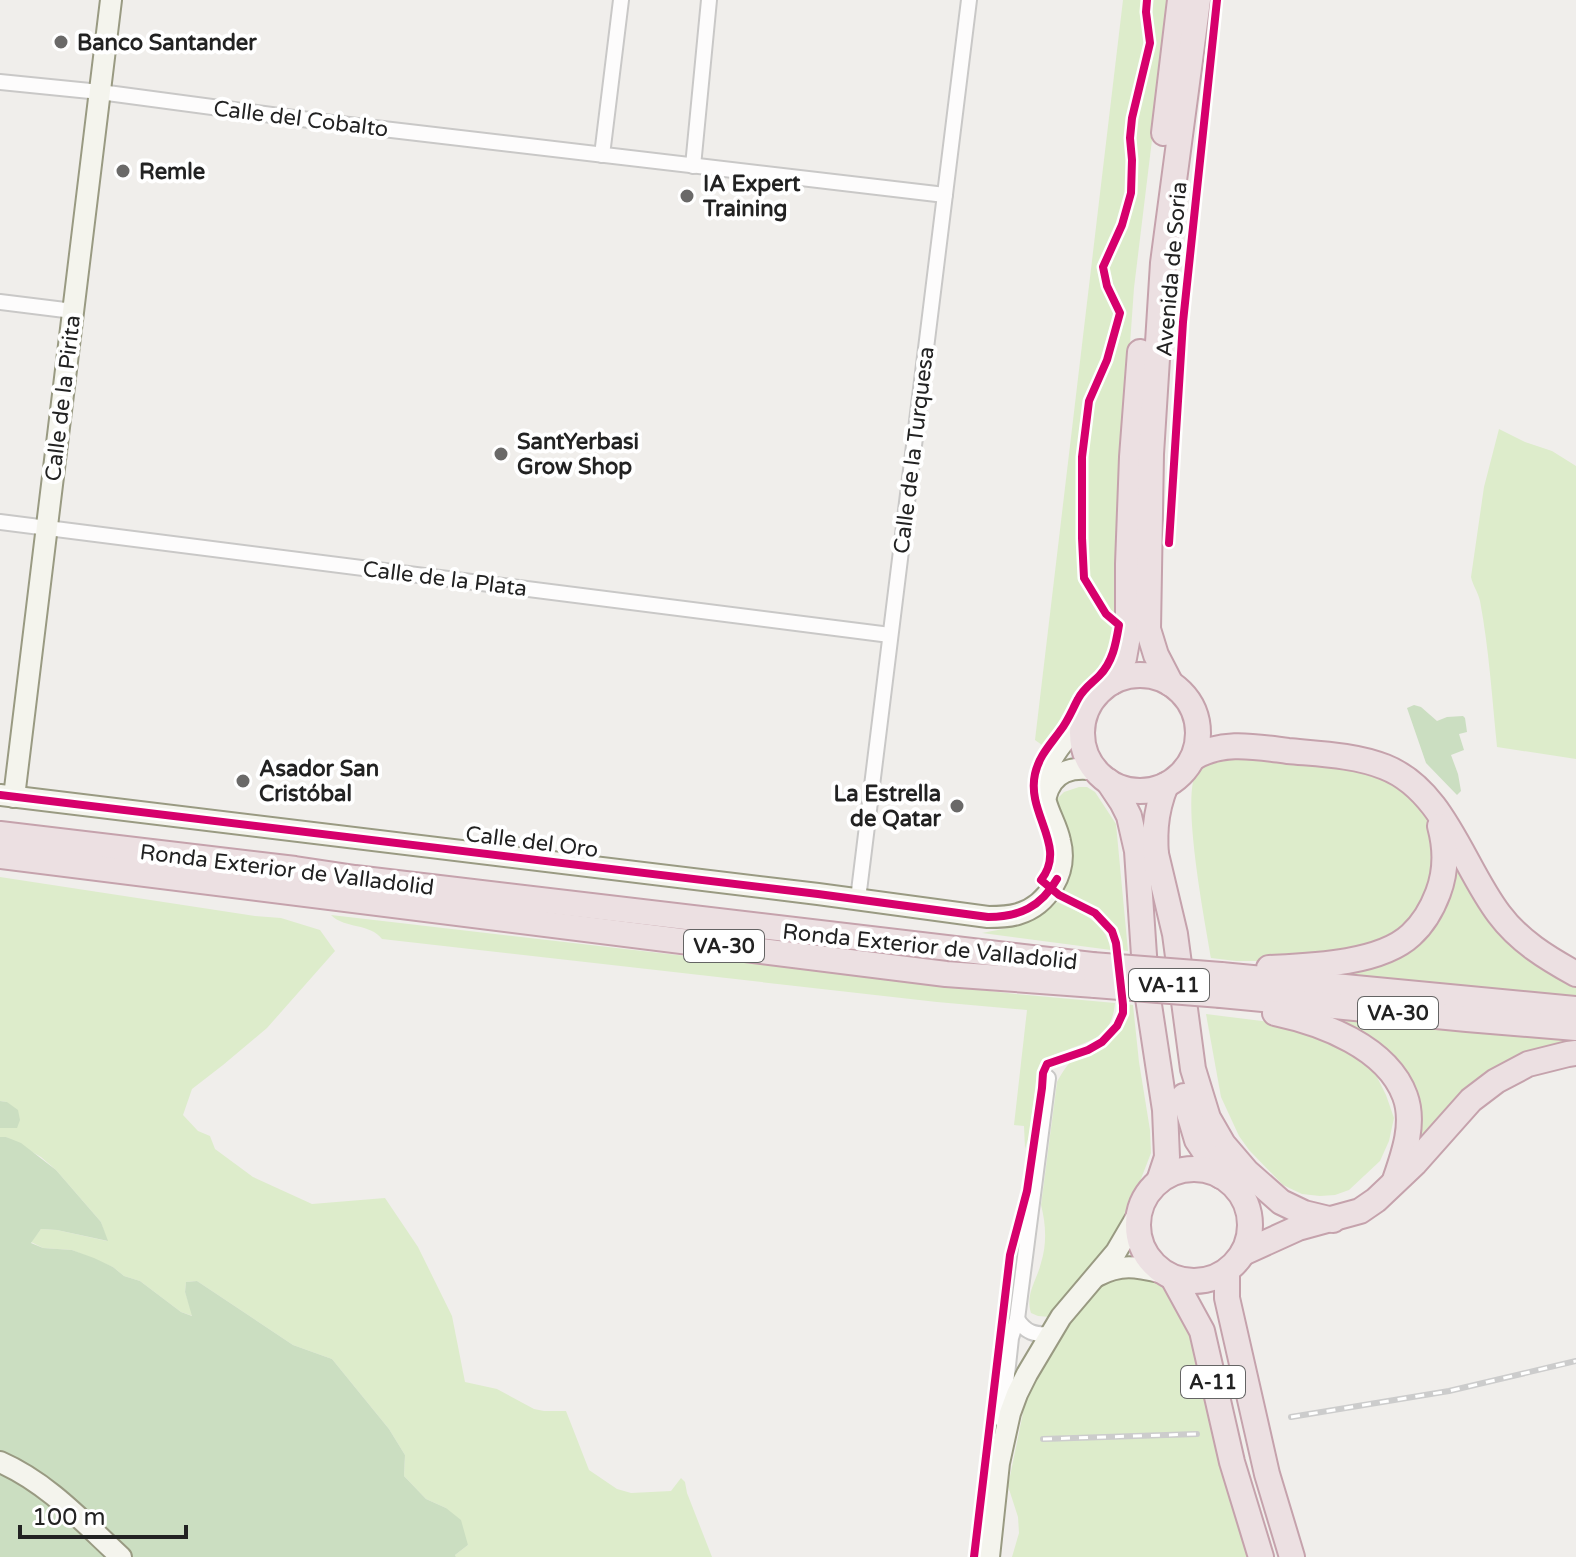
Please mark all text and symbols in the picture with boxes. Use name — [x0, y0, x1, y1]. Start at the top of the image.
place label: Banco Santander — [77, 30, 257, 56]
marker: Banco Santander — [52, 33, 70, 51]
street label: Calle del Cobalto — [212, 95, 390, 143]
place label: Remle — [139, 159, 205, 185]
marker: Remle — [114, 162, 132, 180]
place label: IA Expert Training — [702, 171, 801, 222]
street label: Avenida de Soria — [1151, 180, 1193, 358]
marker: IA Expert Training — [678, 187, 696, 205]
street label: Calle de la Pirita — [40, 314, 86, 483]
street label: Calle de la Turquesa — [888, 345, 940, 555]
place label: SantYerbasi Grow Shop — [517, 429, 639, 480]
marker: SantYerbasi Grow Shop — [492, 445, 510, 463]
street label: Calle de la Plata — [361, 556, 529, 602]
place label: Asador San Cristóbal — [259, 756, 379, 807]
marker: Asador San Cristóbal — [234, 772, 252, 790]
place label: La Estrella de Qatar — [834, 781, 942, 832]
marker: La Estrella de Qatar — [948, 797, 966, 815]
street label: Calle del Oro — [464, 821, 600, 863]
street label: Ronda Exterior de Valladolid — [138, 839, 436, 901]
street label: Ronda Exterior de Valladolid — [781, 919, 1079, 975]
road number: VA-30 — [684, 930, 764, 962]
road number: VA-11 — [1129, 969, 1209, 1001]
road number: VA-30 — [1358, 997, 1438, 1029]
road number: A-11 — [1181, 1366, 1245, 1398]
scale bar — [20, 1489, 186, 1539]
text: 100 m — [32, 1503, 106, 1532]

